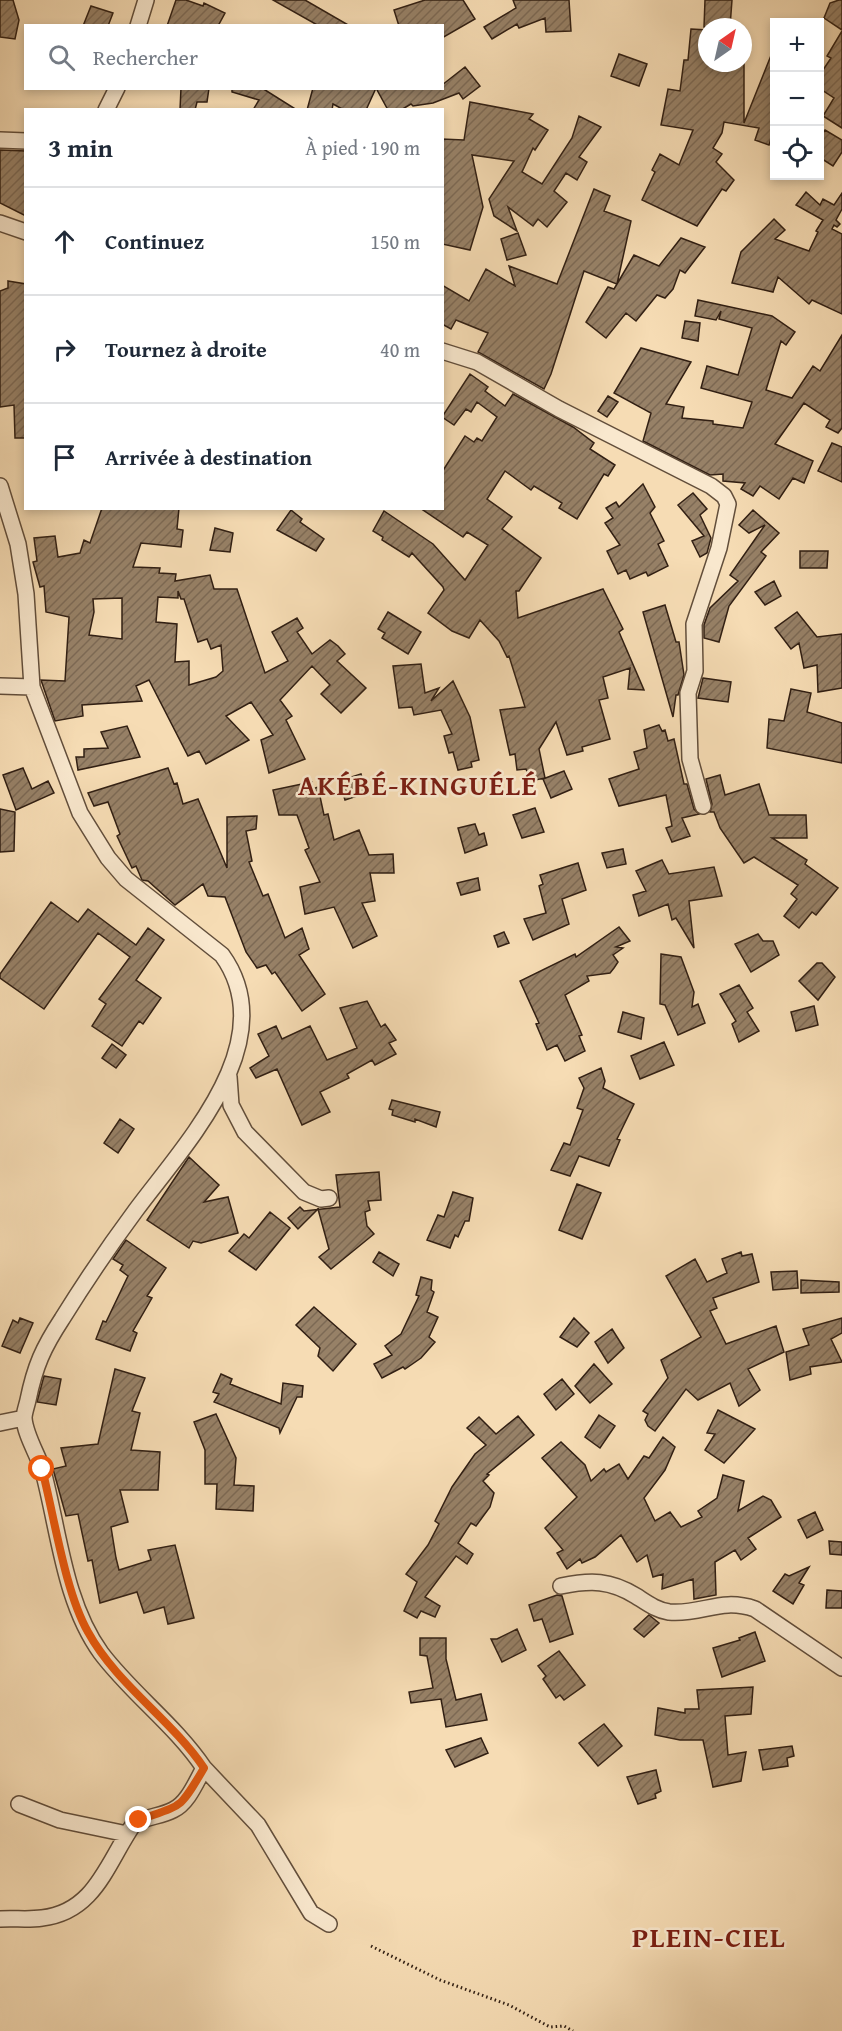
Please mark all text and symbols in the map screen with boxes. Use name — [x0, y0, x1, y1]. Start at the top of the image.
north arrow — [698, 18, 752, 72]
map controls — [770, 18, 824, 180]
button: + — [770, 18, 824, 72]
search box — [24, 24, 444, 90]
icon: search — [45, 41, 78, 74]
text: Rechercher — [93, 41, 198, 73]
button: − — [770, 72, 824, 126]
button: locate — [770, 126, 824, 180]
text: 3 min — [48, 128, 113, 167]
text: À pied · 190 m — [305, 133, 420, 162]
icon: ahead — [48, 225, 81, 258]
text: Continuez — [105, 225, 204, 257]
text: 150 m — [370, 227, 420, 256]
icon: right — [48, 333, 81, 366]
text: Tournez à droite — [105, 333, 267, 365]
text: 40 m — [380, 335, 420, 364]
icon: arrive — [48, 441, 81, 474]
text: Arrivée à destination — [105, 441, 312, 473]
district label: AKÉBÉ-KINGUÉLÉ — [298, 764, 538, 805]
route start — [28, 1455, 54, 1481]
route end — [125, 1806, 151, 1832]
district label: PLEIN-CIEL — [632, 1916, 786, 1957]

